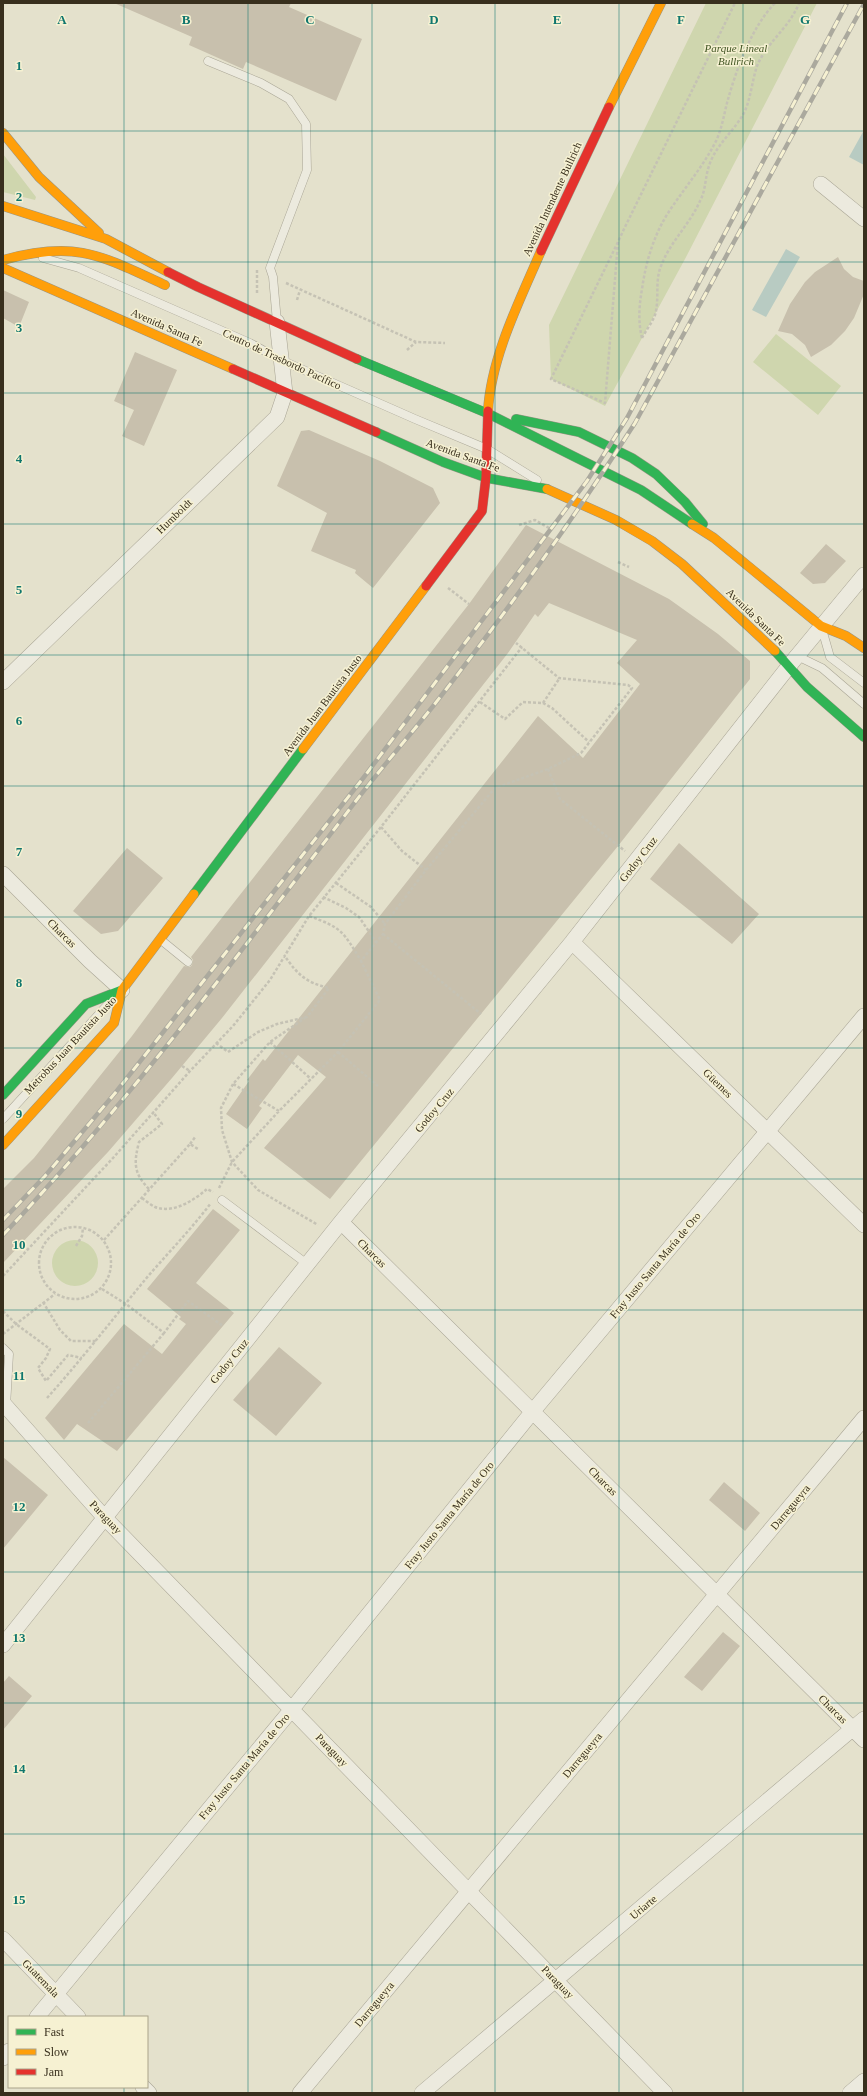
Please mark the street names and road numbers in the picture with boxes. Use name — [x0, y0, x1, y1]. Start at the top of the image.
street label: Avenida Intendente Bullrich — [520, 140, 584, 258]
street label: Avenida Santa Fe — [129, 306, 205, 348]
street label: Centro de Trasbordo Pacífico — [221, 326, 344, 392]
street label: Avenida Santa Fe — [425, 436, 502, 474]
street label: Humboldt — [154, 496, 194, 536]
street label: Avenida Santa Fe — [724, 586, 788, 648]
street label: Avenida Juan Bautista Justo — [280, 652, 364, 758]
street label: Godoy Cruz — [617, 834, 659, 884]
street label: Charcas — [45, 916, 79, 950]
street label: Metrobus Juan Bautista Justo — [22, 993, 119, 1096]
street label: Güemes — [701, 1066, 735, 1100]
street label: Godoy Cruz — [412, 1085, 456, 1135]
street label: Fray Justo Santa María de Oro — [607, 1209, 703, 1320]
street label: Charcas — [355, 1236, 389, 1270]
street label: Godoy Cruz — [207, 1336, 251, 1386]
street label: Fray Justo Santa María de Oro — [402, 1458, 496, 1571]
street label: Charcas — [586, 1464, 620, 1498]
street label: Darregueyra — [768, 1482, 812, 1532]
street label: Paraguay — [88, 1498, 125, 1536]
street label: Charcas — [816, 1692, 850, 1726]
street label: Fray Justo Santa María de Oro — [196, 1710, 292, 1821]
street label: Darregueyra — [560, 1730, 604, 1780]
street label: Paraguay — [313, 1731, 351, 1769]
street label: Uriarte — [627, 1892, 659, 1922]
street label: Guatemala — [20, 1957, 62, 1999]
street label: Paraguay — [539, 1963, 577, 2001]
street label: Darregueyra — [352, 1979, 396, 2029]

